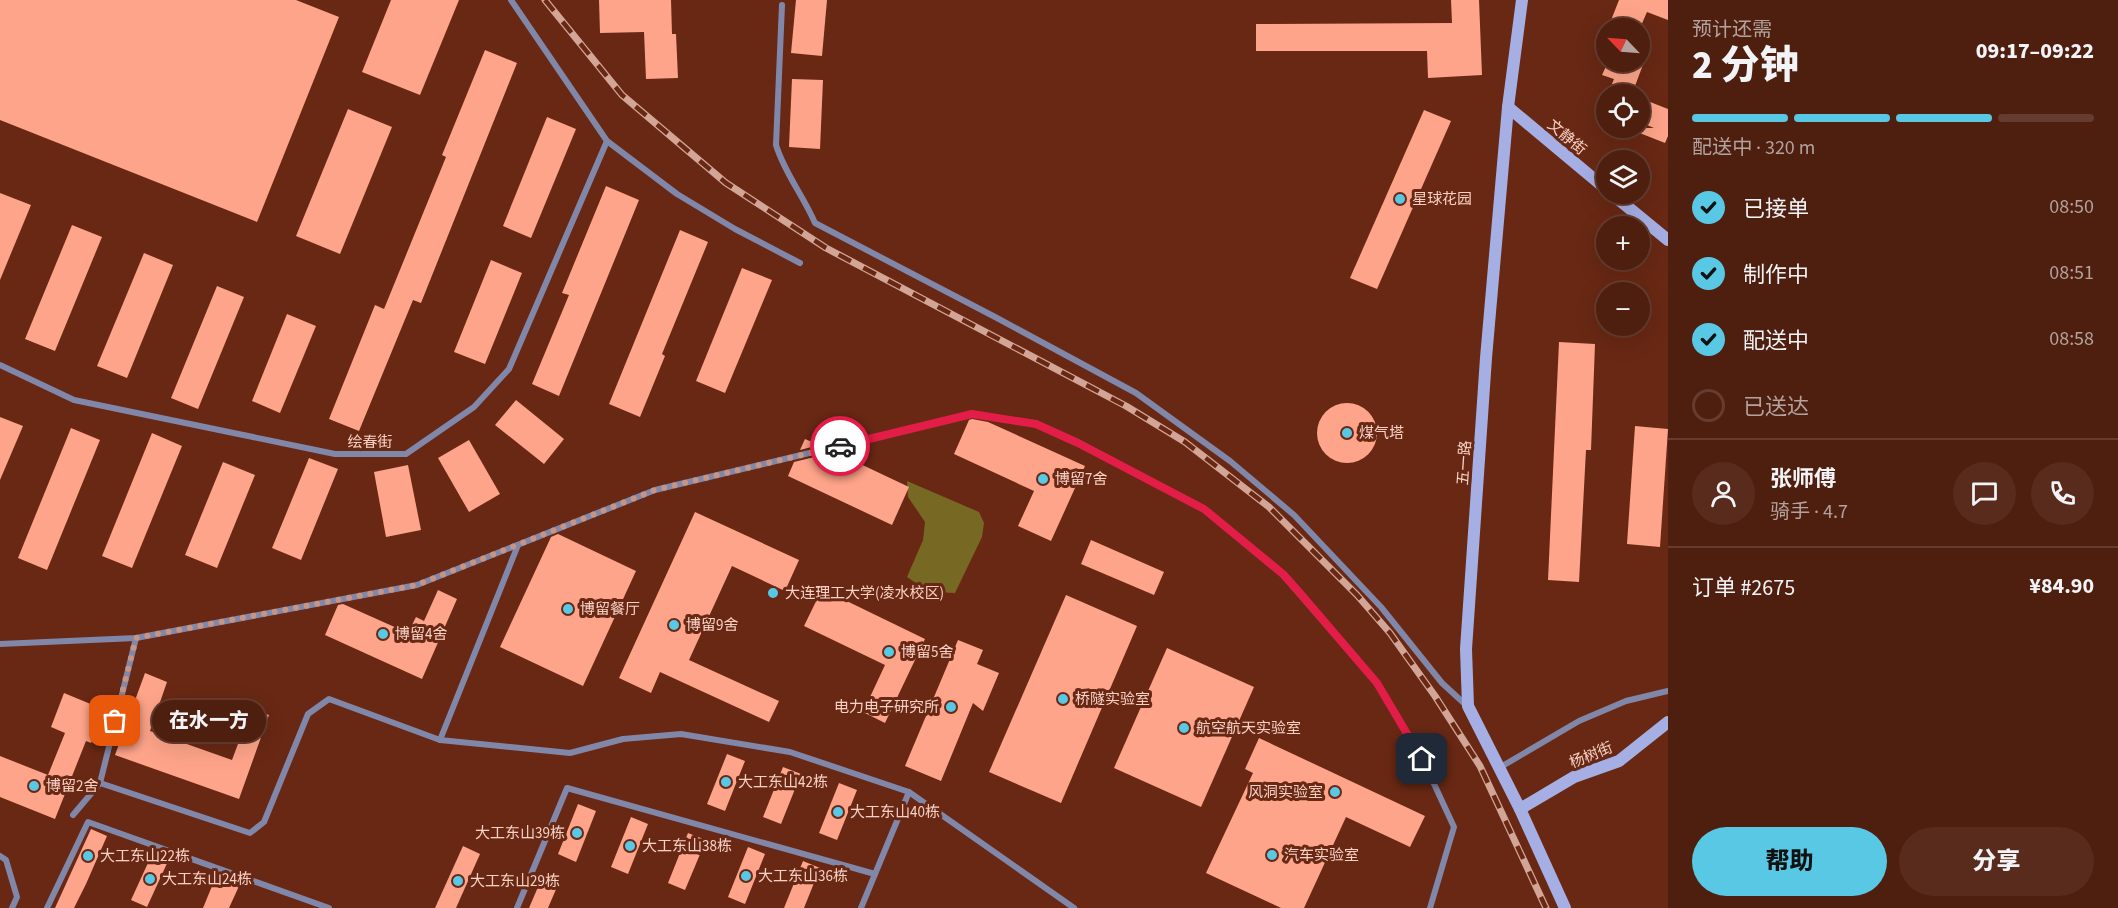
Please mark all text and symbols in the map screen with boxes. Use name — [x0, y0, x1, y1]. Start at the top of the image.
text: 预计还需 — [1692, 16, 1772, 44]
north arrow — [1596, 18, 1650, 72]
map controls — [1596, 18, 1650, 336]
text: 09:17–09:22 — [1976, 35, 2094, 67]
text: 2 分钟 — [1692, 38, 1799, 94]
button: locate — [1596, 84, 1650, 138]
street label: 文静街 — [1543, 115, 1591, 160]
text: 配送中 · 320 m — [1692, 134, 1815, 162]
button: layers — [1596, 150, 1650, 204]
place label: 星球花园 — [1412, 189, 1472, 210]
icon: check — [1692, 191, 1725, 224]
marker: 星球花园 — [1393, 192, 1407, 206]
text: 已接单 — [1743, 193, 1809, 225]
text: 08:50 — [2049, 193, 2094, 221]
button: + — [1596, 216, 1650, 270]
icon: check — [1692, 257, 1725, 290]
text: 制作中 — [1743, 259, 1809, 291]
text: 08:51 — [2049, 259, 2094, 287]
button: − — [1596, 282, 1650, 336]
icon: check — [1692, 323, 1725, 356]
text: 配送中 — [1743, 325, 1809, 357]
text: 08:58 — [2049, 325, 2094, 353]
text: 已送达 — [1743, 391, 1809, 423]
courier — [810, 416, 870, 476]
place label: 煤气塔 — [1359, 423, 1404, 444]
marker: 煤气塔 — [1340, 426, 1354, 440]
icon: car — [824, 430, 857, 463]
street label: 绘春街 — [347, 432, 393, 453]
street label: 五一路 — [1452, 440, 1477, 486]
button: person — [1692, 462, 1755, 525]
button: chat — [1953, 462, 2016, 525]
button: phone — [2031, 462, 2094, 525]
text: 张师傅 — [1770, 463, 1836, 495]
place label: 博留7舍 — [1055, 469, 1107, 490]
marker: 博留7舍 — [1036, 472, 1050, 486]
text: 骑手 · 4.7 — [1770, 498, 1848, 526]
text: ¥84.90 — [2029, 570, 2094, 602]
text: 订单 #2675 — [1692, 572, 1795, 604]
place label: 大连理工大学(凌水校区) — [785, 583, 944, 604]
marker: 大连理工大学(凌水校区) — [766, 586, 780, 600]
place label: 博留餐厅 — [580, 599, 640, 620]
marker: 博留餐厅 — [561, 602, 575, 616]
place label: 博留9舍 — [686, 615, 738, 636]
marker: 博留9舍 — [667, 618, 681, 632]
place label: 博留4舍 — [395, 624, 447, 645]
marker: 博留4舍 — [376, 627, 390, 641]
place label: 博留5舍 — [901, 642, 953, 663]
marker: 博留5舍 — [882, 645, 896, 659]
place label: 桥隧实验室 — [1075, 689, 1150, 710]
marker: 桥隧实验室 — [1056, 692, 1070, 706]
pin — [89, 695, 140, 746]
place label: 电力电子研究所 — [834, 697, 939, 718]
callout: 在水一方 — [151, 700, 265, 742]
marker: 电力电子研究所 — [944, 700, 958, 714]
icon: bag — [98, 704, 131, 737]
text: 在水一方 — [169, 707, 249, 735]
place label: 航空航天实验室 — [1196, 718, 1301, 739]
marker: 航空航天实验室 — [1177, 721, 1191, 735]
pin — [1396, 733, 1447, 784]
street label: 杨树街 — [1566, 737, 1616, 774]
icon: home — [1405, 742, 1438, 775]
place label: 大工东山42栋 — [738, 772, 828, 793]
marker: 大工东山42栋 — [719, 775, 733, 789]
place label: 博留2舍 — [46, 776, 98, 797]
marker: 博留2舍 — [27, 779, 41, 793]
place label: 风洞实验室 — [1248, 782, 1323, 803]
marker: 风洞实验室 — [1328, 785, 1342, 799]
place label: 大工东山40栋 — [850, 802, 940, 823]
marker: 大工东山40栋 — [831, 805, 845, 819]
place label: 大工东山39栋 — [475, 823, 565, 844]
marker: 大工东山39栋 — [570, 826, 584, 840]
button: 帮助 — [1692, 827, 1887, 896]
button: 分享 — [1899, 827, 2094, 896]
place label: 大工东山38栋 — [642, 836, 732, 857]
marker: 大工东山38栋 — [623, 839, 637, 853]
place label: 汽车实验室 — [1284, 845, 1359, 866]
place label: 大工东山22栋 — [100, 846, 190, 867]
marker: 汽车实验室 — [1265, 848, 1279, 862]
marker: 大工东山22栋 — [81, 849, 95, 863]
place label: 大工东山36栋 — [758, 866, 848, 887]
place label: 大工东山24栋 — [162, 869, 252, 890]
marker: 大工东山36栋 — [739, 869, 753, 883]
place label: 大工东山29栋 — [470, 871, 560, 892]
marker: 大工东山24栋 — [143, 872, 157, 886]
marker: 大工东山29栋 — [451, 874, 465, 888]

